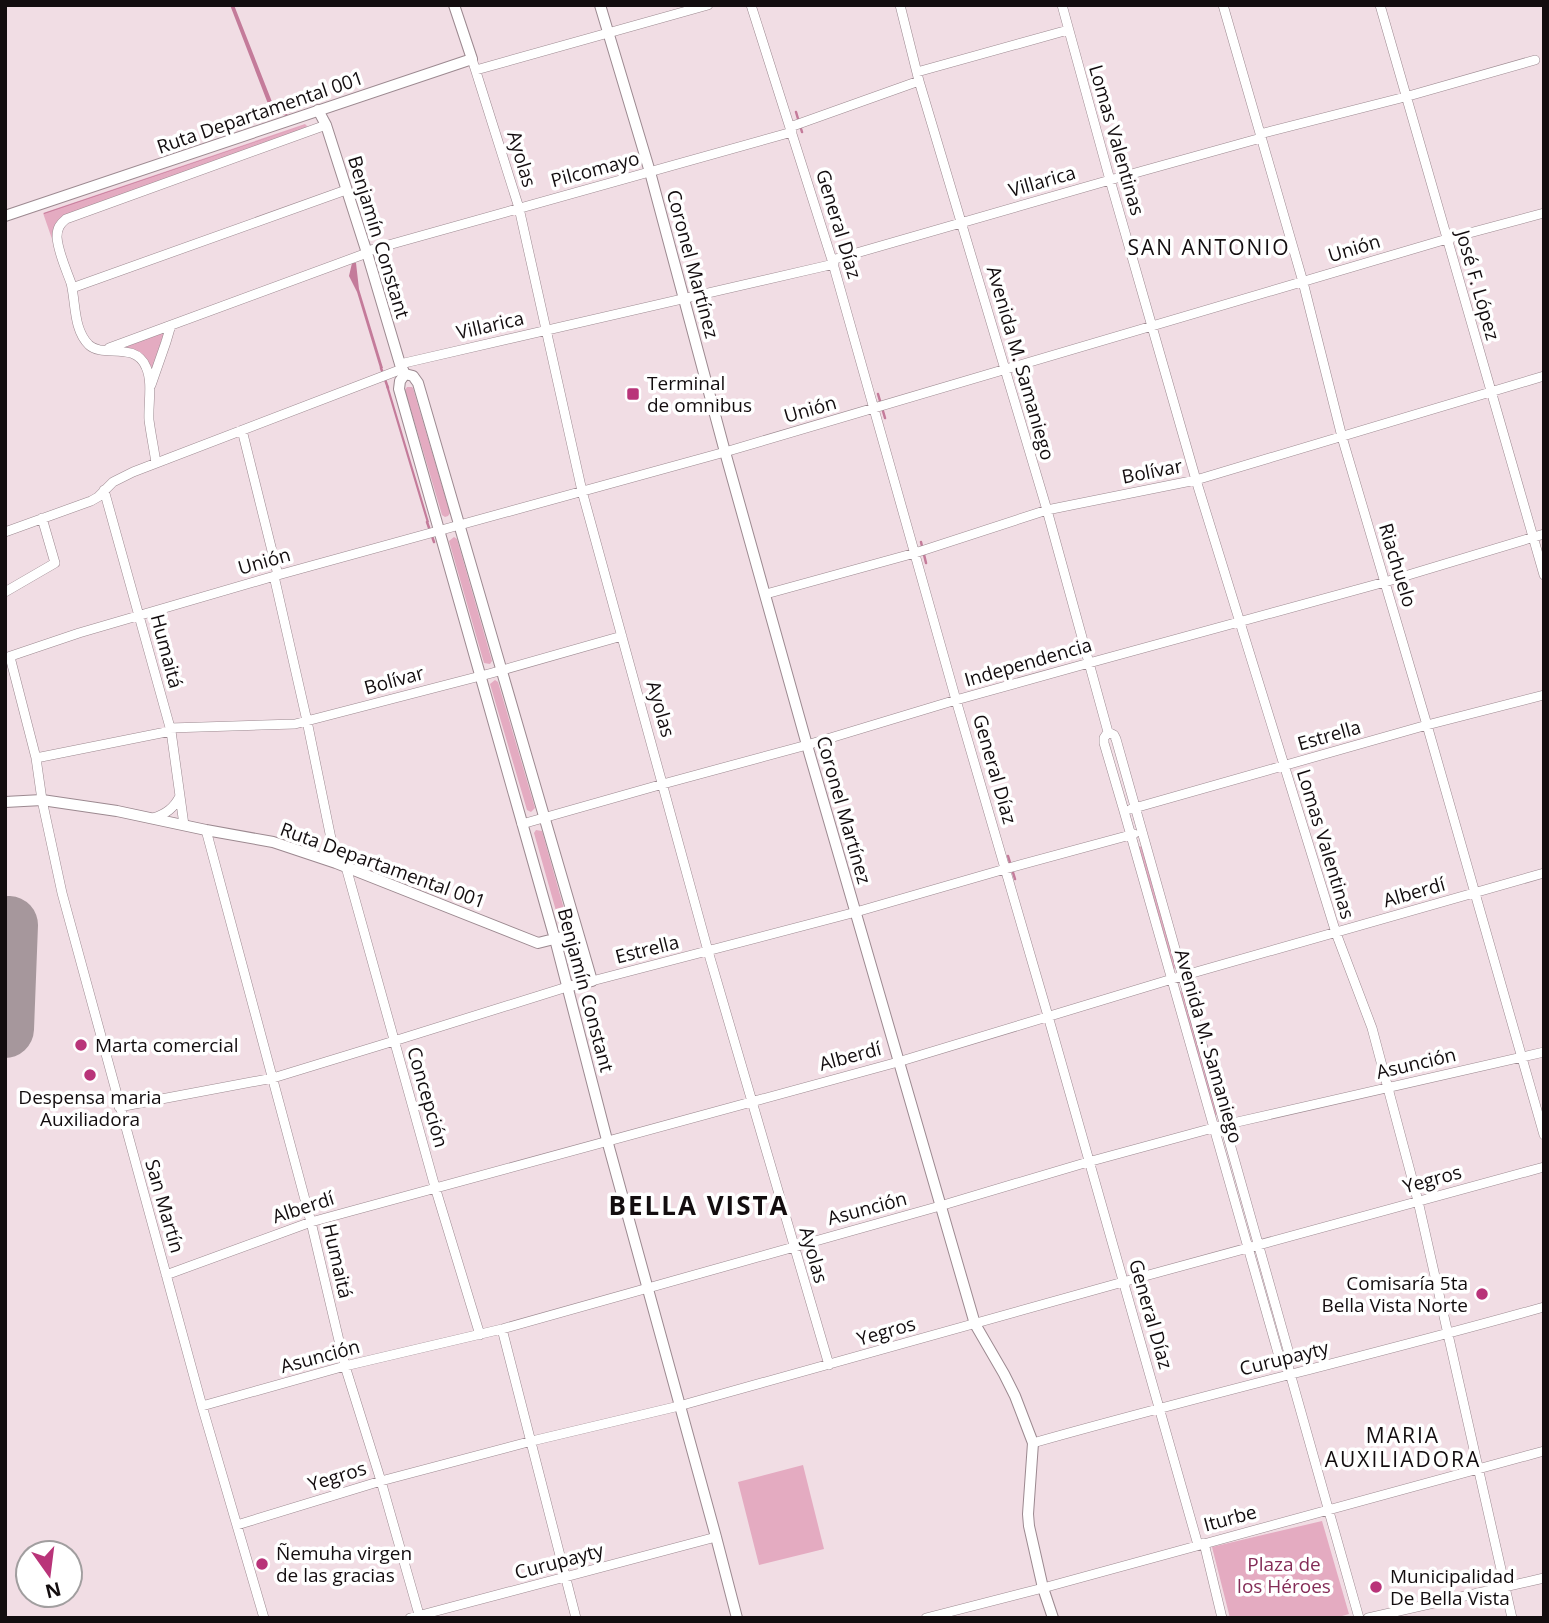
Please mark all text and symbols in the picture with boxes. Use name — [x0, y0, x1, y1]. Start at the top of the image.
street label: Lomas Valentinas — [1083, 62, 1151, 218]
street label: Ruta Departamental 001 — [153, 64, 367, 160]
street label: Ayolas — [501, 128, 543, 190]
street label: Pilcomayo — [548, 145, 642, 193]
street label: Benjamín Constant — [342, 152, 416, 322]
street label: Villarica — [1005, 159, 1079, 203]
street label: General Díaz — [810, 166, 868, 282]
street label: Coronel Martínez — [661, 187, 725, 341]
street label: José F. López — [1449, 225, 1506, 343]
street label: Unión — [1325, 228, 1383, 268]
district label: SAN ANTONIO — [1127, 233, 1291, 261]
street label: Avenida M. Samaniego — [981, 263, 1061, 463]
street label: Villarica — [454, 305, 526, 345]
place label: Terminal de omnibus — [647, 370, 752, 418]
marker: Terminal de omnibus — [625, 386, 641, 402]
street label: Unión — [781, 389, 839, 429]
street label: Bolívar — [1120, 452, 1185, 490]
street label: Riachuelo — [1373, 520, 1423, 610]
street label: Unión — [235, 541, 293, 581]
street label: Humaitá — [145, 611, 189, 691]
street label: Independencia — [961, 631, 1095, 693]
street label: Bolívar — [361, 659, 427, 700]
street label: Ayolas — [641, 678, 681, 740]
street label: General Díaz — [967, 711, 1023, 827]
street label: Estrella — [1294, 714, 1364, 756]
street label: Coronel Martínez — [810, 733, 878, 887]
street label: Lomas Valentinas — [1291, 766, 1361, 922]
street label: Ruta Departamental 001 — [277, 816, 489, 914]
street label: Alberdí — [1380, 870, 1449, 913]
street label: Benjamín Constant — [552, 905, 620, 1075]
street label: Estrella — [612, 929, 682, 969]
street label: Avenida M. Samaniego — [1169, 946, 1249, 1146]
place label: Marta comercial — [95, 1032, 238, 1058]
street label: Alberdí — [816, 1035, 885, 1077]
marker: Marta comercial — [73, 1037, 89, 1053]
street label: Asunción — [1373, 1041, 1459, 1085]
street label: Concepción — [401, 1044, 455, 1150]
marker: Despensa maria Auxiliadora — [82, 1067, 98, 1083]
place label: Despensa maria Auxiliadora — [18, 1084, 162, 1132]
street label: San Martín — [139, 1156, 191, 1256]
street label: Yegros — [1400, 1159, 1464, 1199]
street label: Alberdí — [269, 1184, 338, 1229]
street label: Asunción — [824, 1185, 910, 1231]
district label: BELLA VISTA — [609, 1187, 789, 1223]
street label: Humaitá — [317, 1221, 359, 1301]
street label: Ayolas — [794, 1224, 834, 1286]
street label: General Díaz — [1123, 1256, 1179, 1372]
place label: Comisaría 5ta Bella Vista Norte — [1322, 1270, 1468, 1318]
marker: Comisaría 5ta Bella Vista Norte — [1474, 1286, 1490, 1302]
street label: Yegros — [854, 1310, 918, 1352]
street label: Asunción — [277, 1333, 363, 1379]
street label: Curupayty — [1237, 1334, 1332, 1382]
district label: MARIA AUXILIADORA — [1325, 1421, 1481, 1473]
street label: Yegros — [305, 1455, 369, 1497]
street label: Iturbe — [1201, 1498, 1259, 1538]
street label: Curupayty — [512, 1537, 607, 1585]
north arrow — [14, 1539, 84, 1609]
place label: Ñemuha virgen de las gracias — [276, 1540, 412, 1588]
park label: Plaza de los Héroes — [1237, 1551, 1331, 1599]
marker: Ñemuha virgen de las gracias — [254, 1556, 270, 1572]
place label: Municipalidad De Bella Vista — [1390, 1563, 1515, 1611]
text: N — [42, 1576, 64, 1605]
marker: Municipalidad De Bella Vista — [1368, 1579, 1384, 1595]

